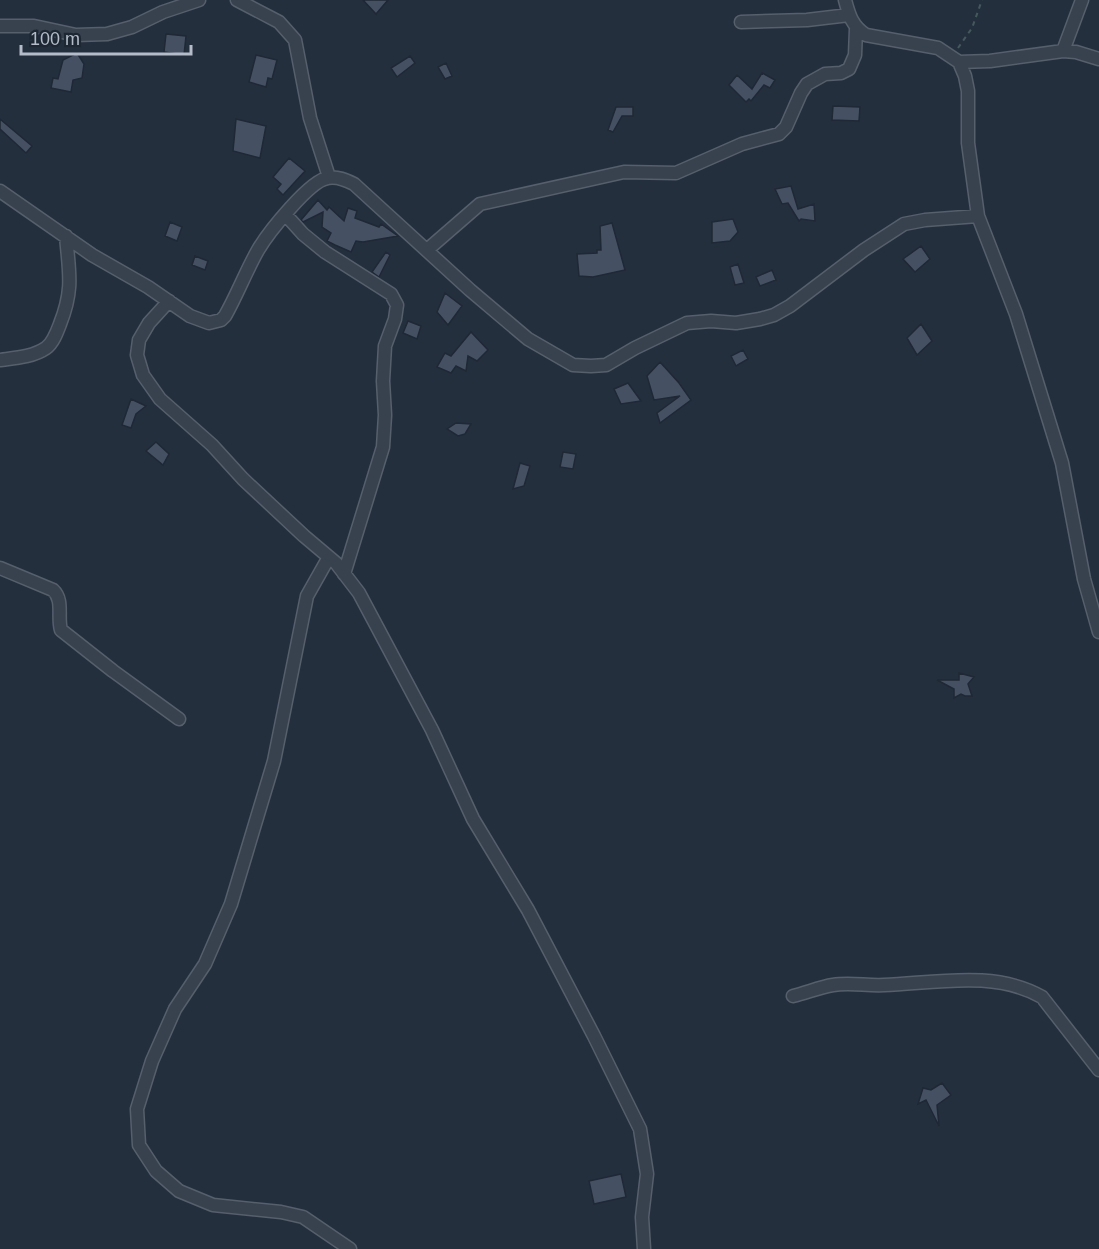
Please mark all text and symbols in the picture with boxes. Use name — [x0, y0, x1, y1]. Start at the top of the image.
scale bar — [21, 18, 190, 56]
text: 100 m — [30, 29, 80, 49]

